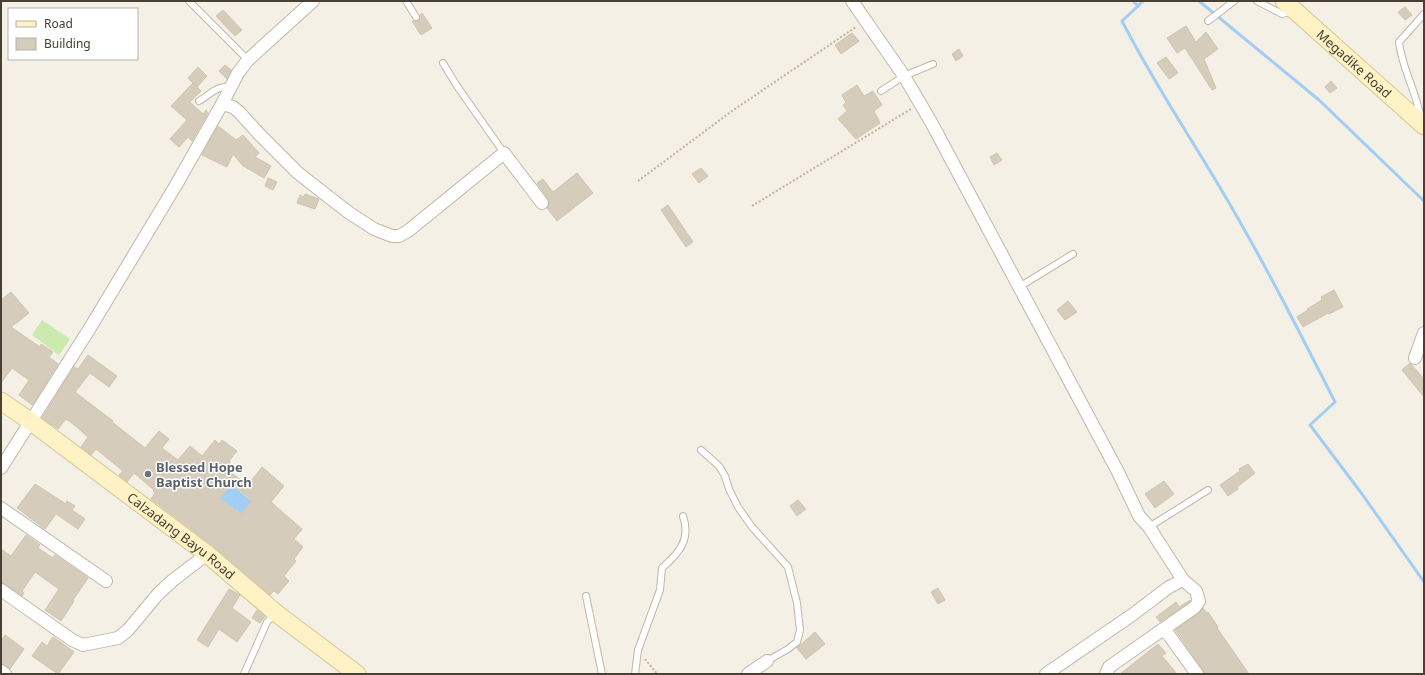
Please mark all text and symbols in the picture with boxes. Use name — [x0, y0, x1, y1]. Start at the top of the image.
legend — [8, 8, 138, 60]
text: Road — [44, 15, 73, 32]
street label: Megadike Road — [1313, 25, 1395, 102]
text: Building — [44, 35, 91, 52]
place label: Blessed Hope Baptist Church — [156, 458, 252, 491]
marker: Blessed Hope Baptist Church — [143, 469, 153, 479]
street label: Calzadang Bayu Road — [123, 488, 239, 583]

